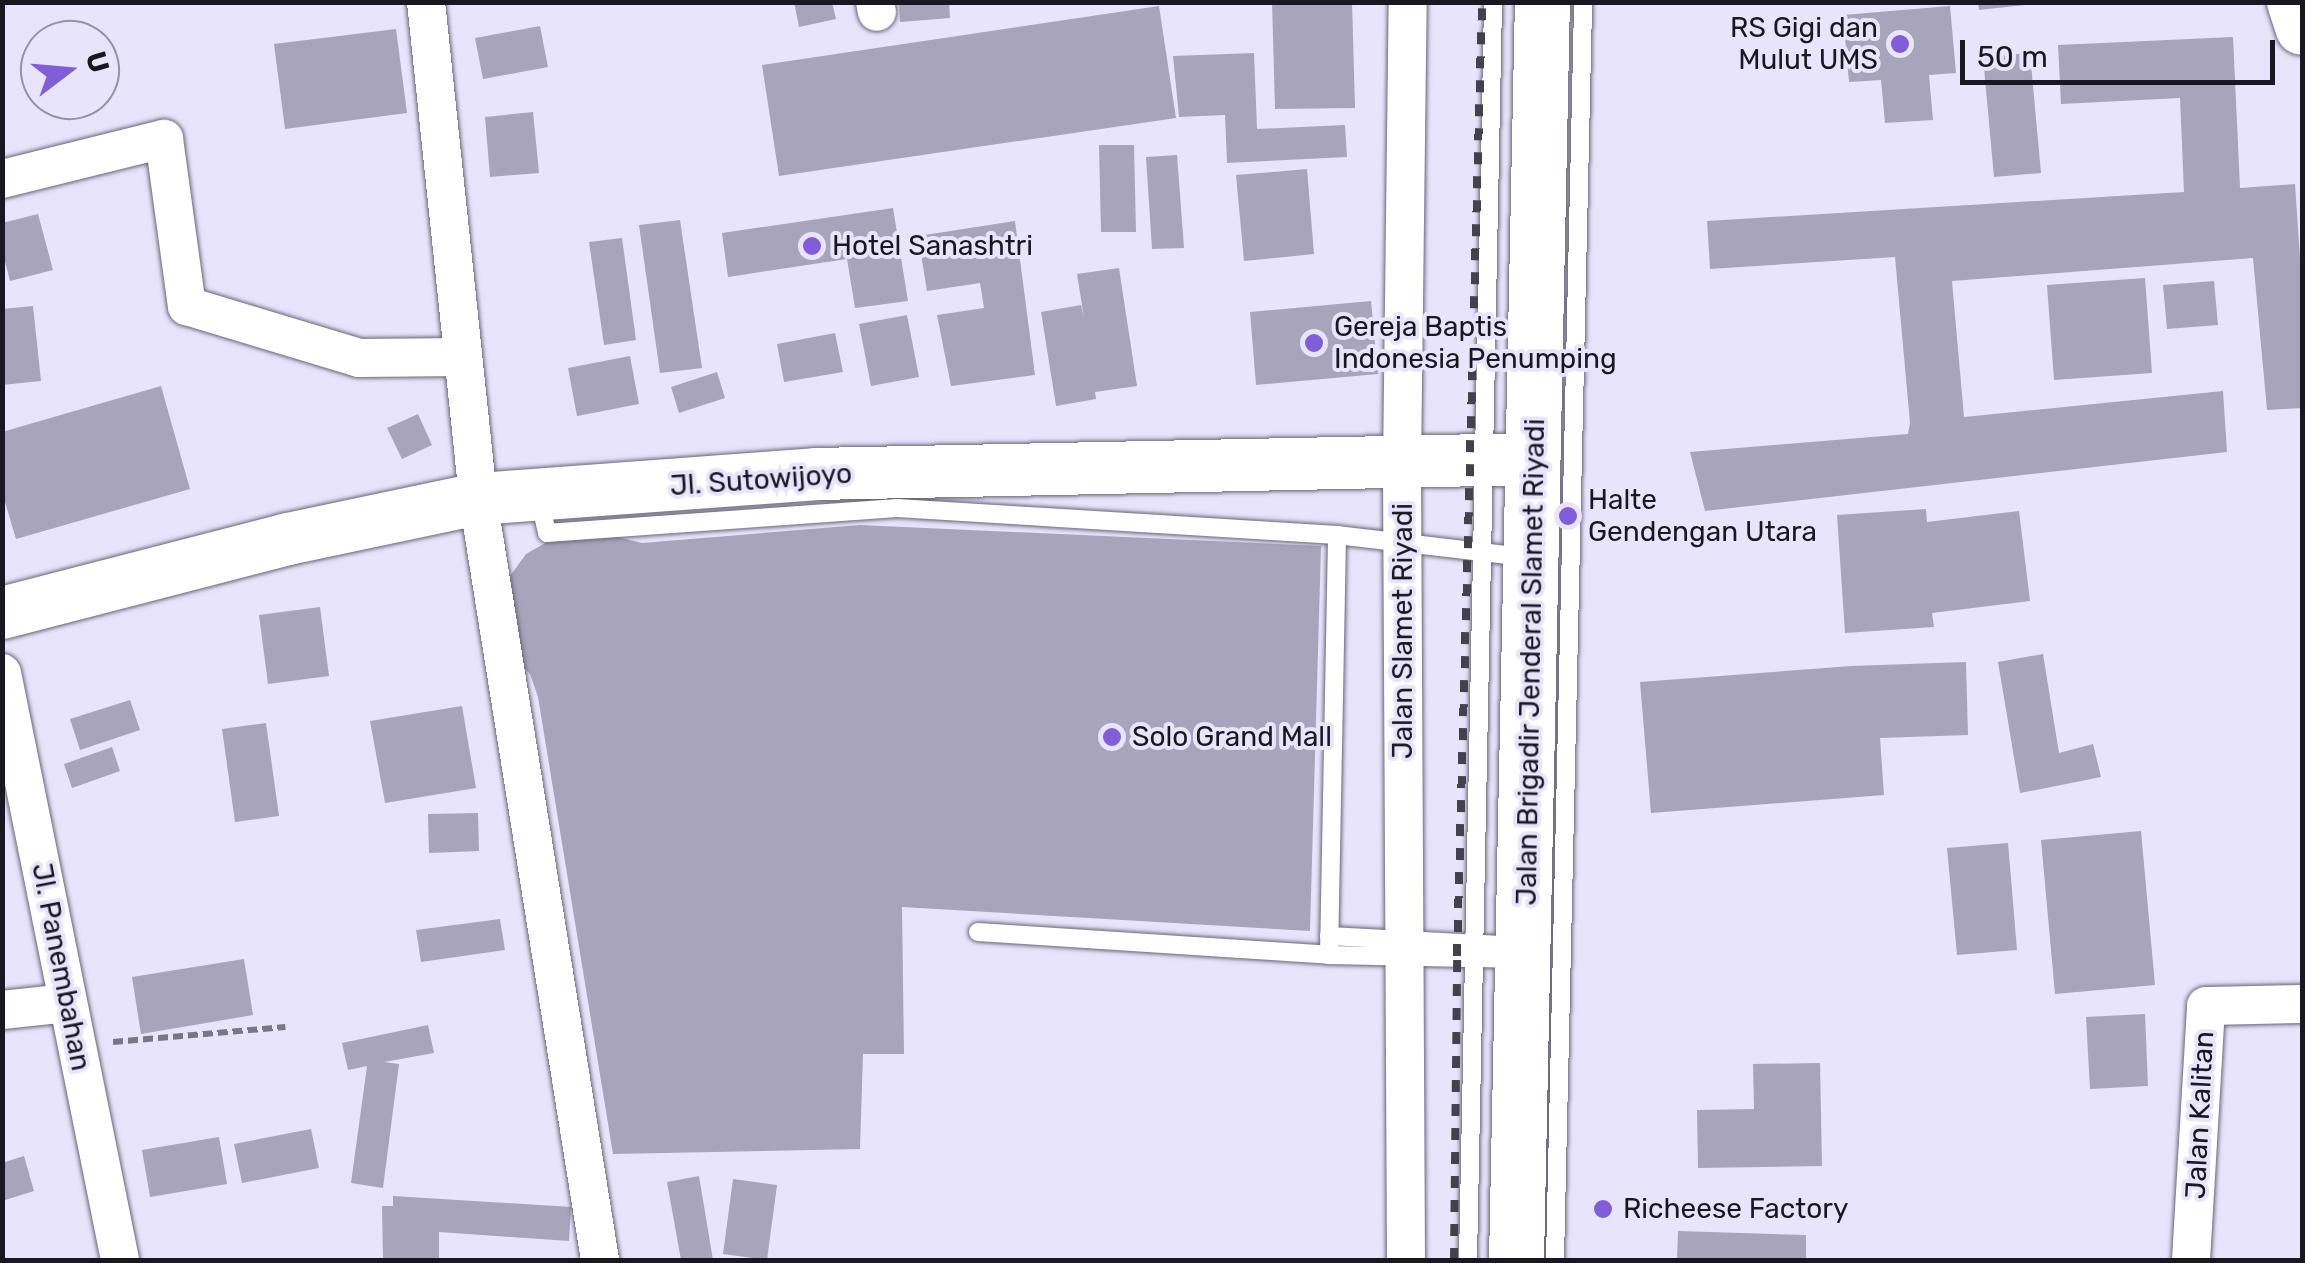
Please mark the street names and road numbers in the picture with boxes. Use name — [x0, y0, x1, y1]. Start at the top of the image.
street label: Jalan Brigadir Jenderal Slamet Riyadi — [1510, 418, 1552, 906]
street label: Jl. Sutowijoyo — [669, 457, 853, 503]
street label: Jalan Slamet Riyadi — [1386, 503, 1420, 759]
street label: Jl. Panembahan — [24, 860, 98, 1074]
street label: Jalan Kalitan — [2179, 1030, 2221, 1200]

